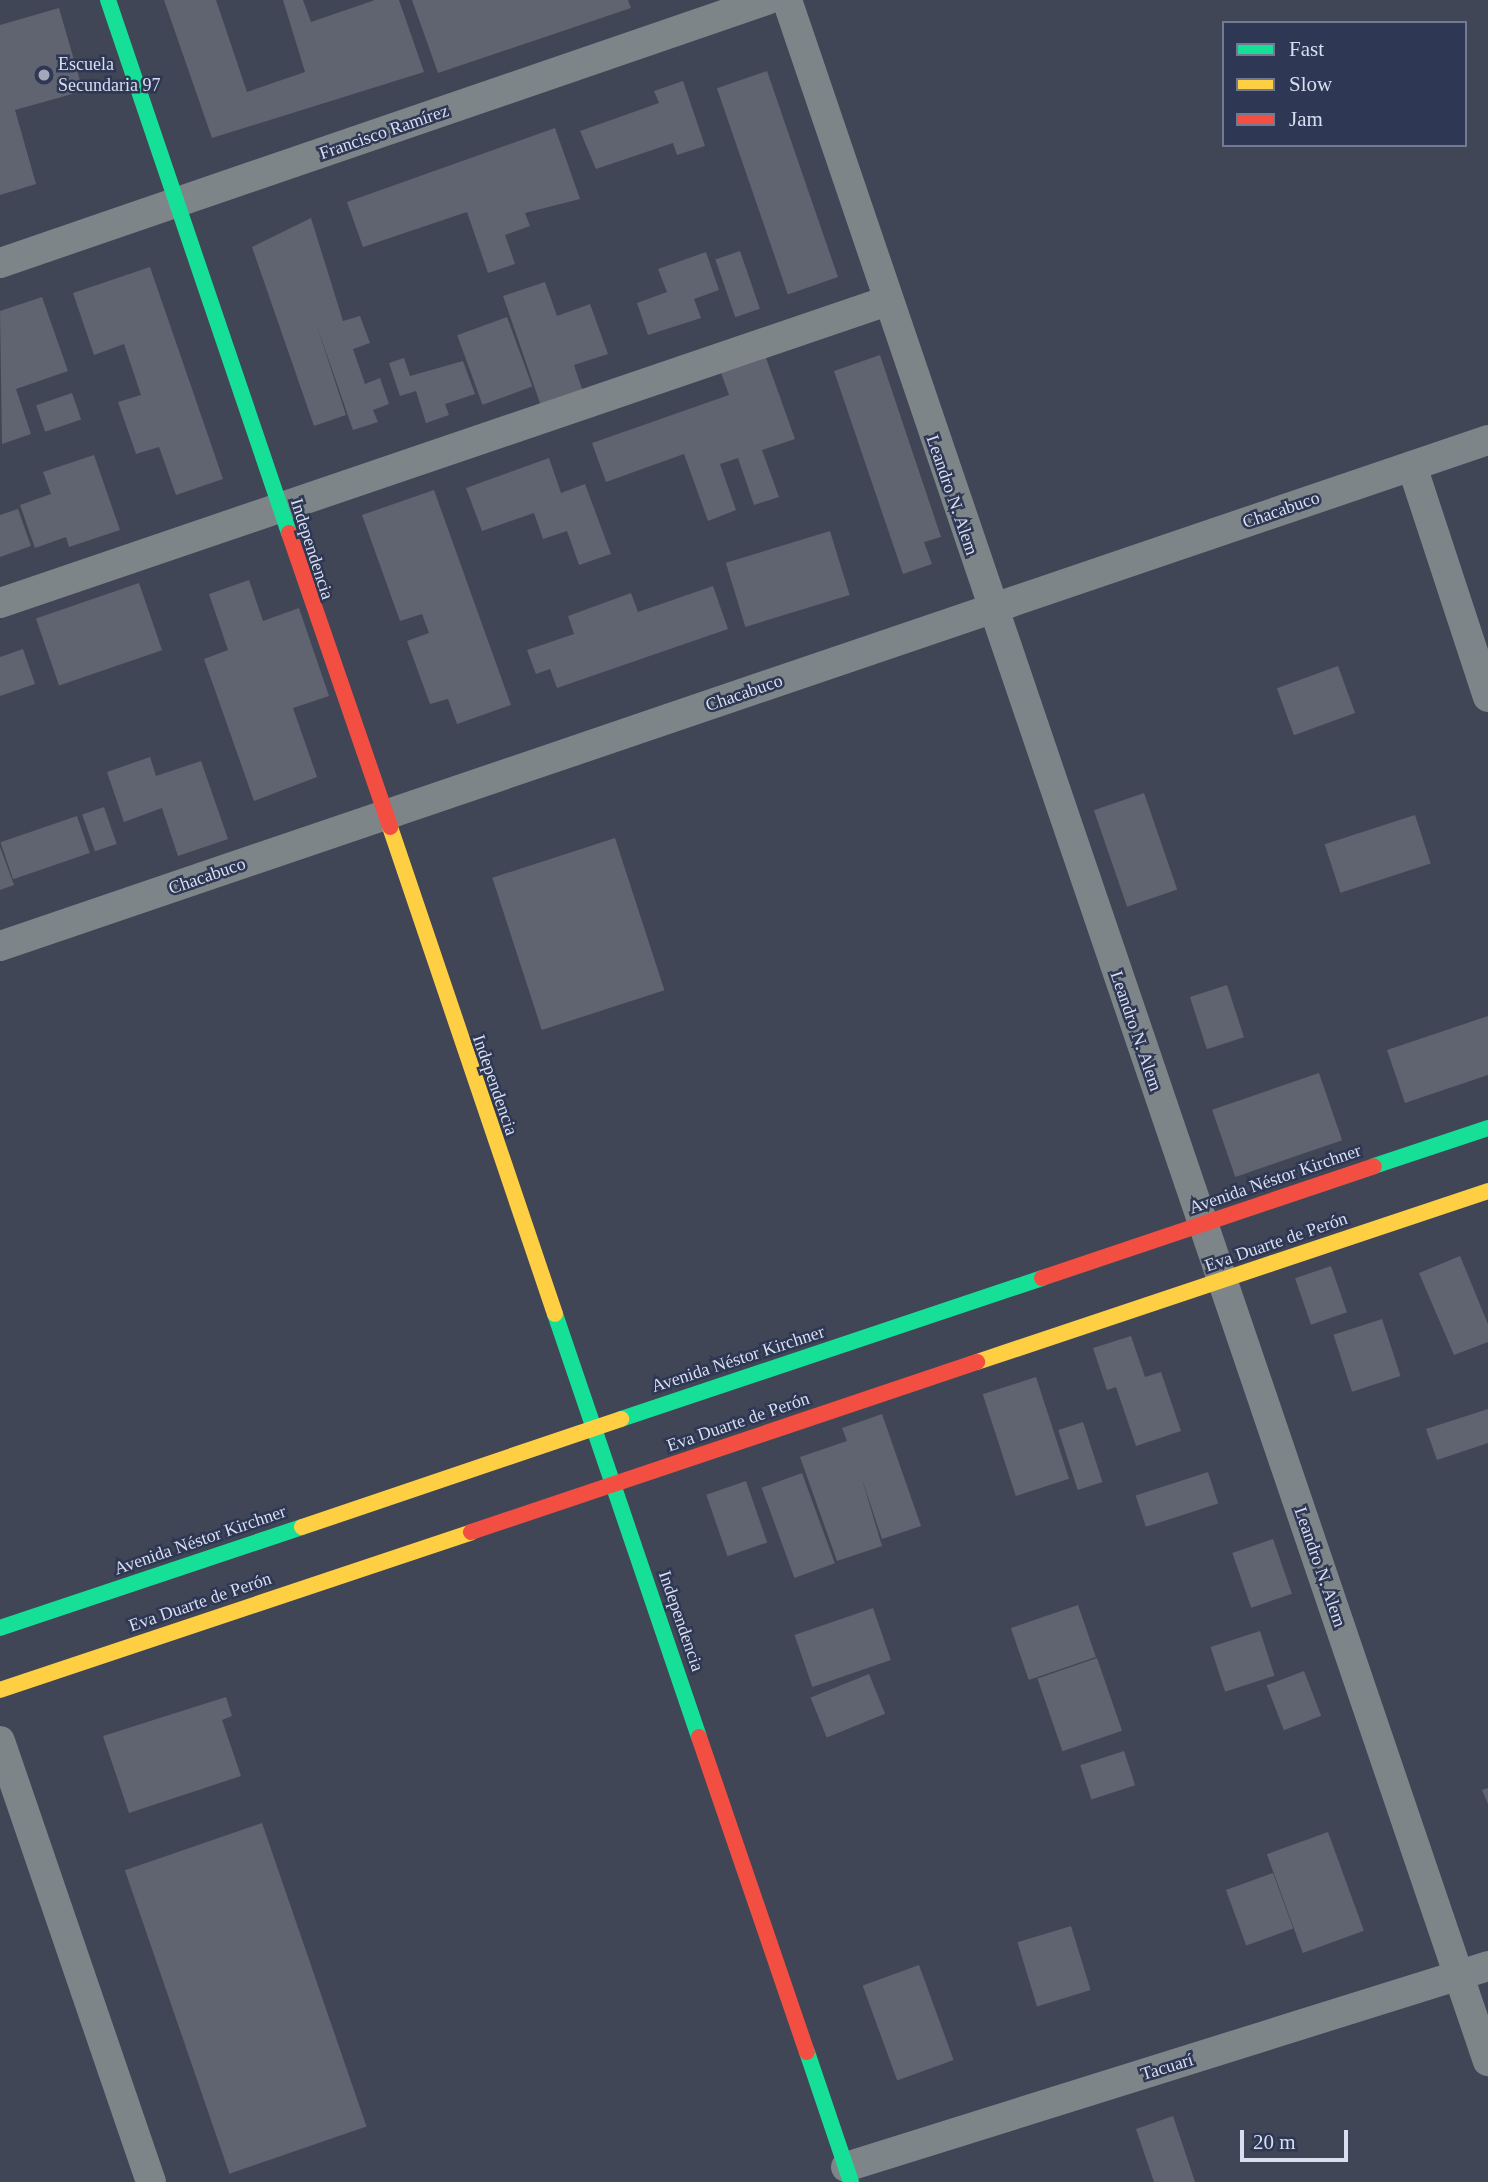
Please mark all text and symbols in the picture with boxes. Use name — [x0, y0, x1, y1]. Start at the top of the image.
legend — [1222, 21, 1467, 147]
text: Fast — [1289, 37, 1324, 61]
place label: Escuela Secundaria 97 — [58, 54, 160, 96]
marker: Escuela Secundaria 97 — [36, 67, 52, 83]
text: Slow — [1289, 72, 1332, 96]
street label: Francisco Ramírez — [316, 100, 452, 164]
text: Jam — [1289, 107, 1323, 131]
street label: Leandro N. Alem — [921, 432, 983, 558]
street label: Chacabuco — [1240, 487, 1322, 533]
street label: Independencia — [286, 496, 338, 602]
street label: Chacabuco — [703, 670, 785, 716]
street label: Chacabuco — [166, 853, 248, 899]
street label: Leandro N. Alem — [1105, 968, 1167, 1094]
street label: Independencia — [468, 1032, 522, 1138]
street label: Avenida Néstor Kirchner — [1186, 1139, 1364, 1219]
street label: Eva Duarte de Perón — [1202, 1207, 1350, 1277]
street label: Avenida Néstor Kirchner — [649, 1321, 827, 1397]
street label: Eva Duarte de Perón — [664, 1387, 812, 1457]
street label: Avenida Néstor Kirchner — [111, 1500, 289, 1580]
street label: Leandro N. Alem — [1289, 1504, 1351, 1630]
street label: Eva Duarte de Perón — [126, 1567, 274, 1637]
street label: Independencia — [654, 1568, 708, 1674]
street label: Tacuarí — [1138, 2049, 1196, 2085]
scale bar — [1243, 2116, 1352, 2160]
text: 20 m — [1253, 2130, 1296, 2154]

